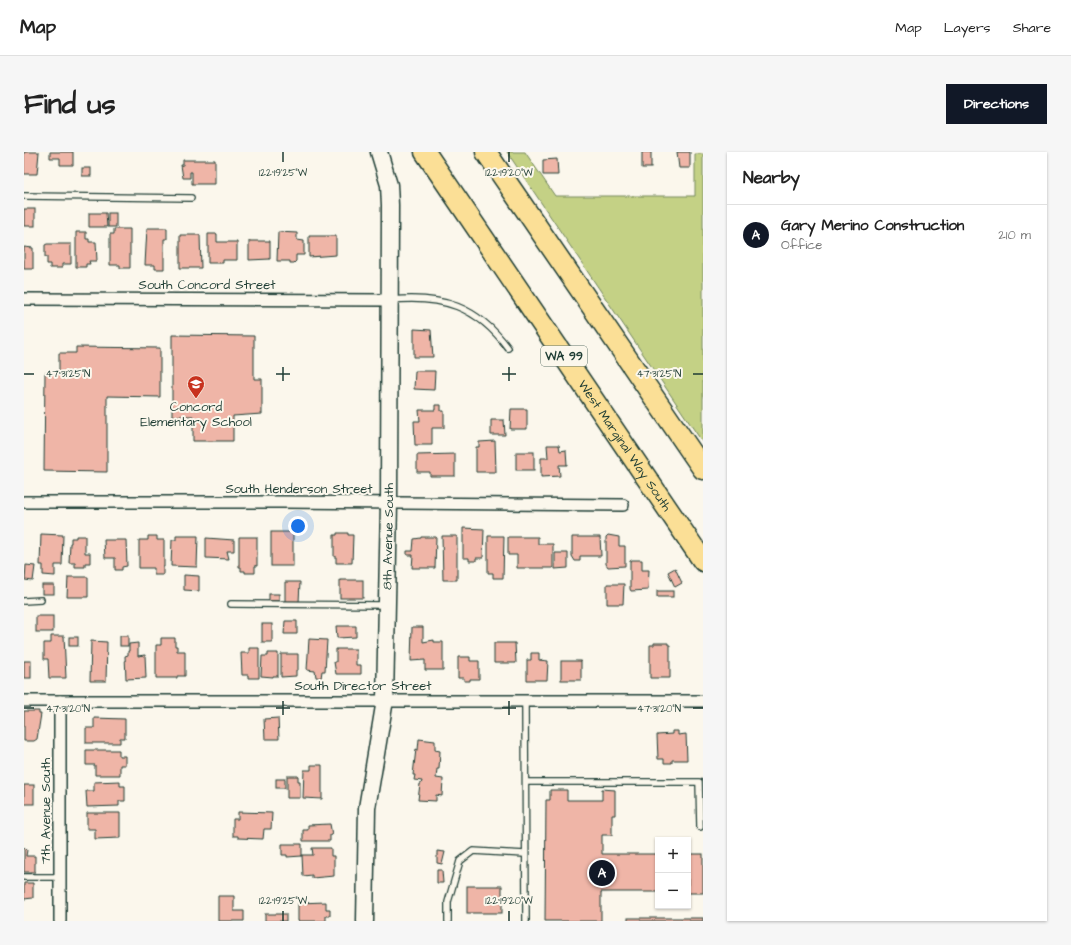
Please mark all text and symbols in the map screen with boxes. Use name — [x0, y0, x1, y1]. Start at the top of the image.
text: Map — [20, 14, 56, 41]
text: Map — [895, 18, 922, 38]
text: Layers — [944, 18, 991, 38]
text: Share — [1013, 18, 1051, 38]
button: Directions — [946, 84, 1047, 124]
text: Find us — [24, 85, 115, 124]
text: 122°19'25"W — [259, 166, 308, 180]
text: 122°19'20"W — [485, 166, 533, 180]
text: Nearby — [743, 166, 800, 190]
text: Gary Merino Construction — [781, 215, 964, 236]
text: A — [752, 226, 760, 244]
text: 210 m — [998, 226, 1031, 244]
text: Office — [781, 236, 822, 254]
street label: South Concord Street — [139, 276, 276, 294]
road number: WA 99 — [541, 346, 587, 366]
text: 47°31'25"N — [46, 367, 90, 381]
text: 47°31'25"N — [637, 367, 681, 381]
school or university icon: Concord Elementary School — [186, 374, 206, 399]
street label: West Marginal Way South — [574, 376, 676, 515]
place label: Concord Elementary School — [140, 398, 252, 432]
street label: South Henderson Street — [225, 480, 373, 498]
street label: 8th Avenue South — [378, 483, 398, 590]
your location — [288, 516, 308, 536]
street label: South Director Street — [294, 677, 432, 695]
text: 47°31'20"N — [46, 702, 90, 716]
text: 47°31'20"N — [637, 702, 681, 716]
street label: 7th Avenue South — [37, 757, 55, 864]
map controls — [655, 837, 691, 909]
button: + — [655, 837, 691, 873]
pin: A — [589, 858, 615, 888]
button: − — [655, 873, 691, 909]
text: 122°19'25"W — [259, 894, 308, 908]
text: 122°19'20"W — [485, 894, 533, 908]

